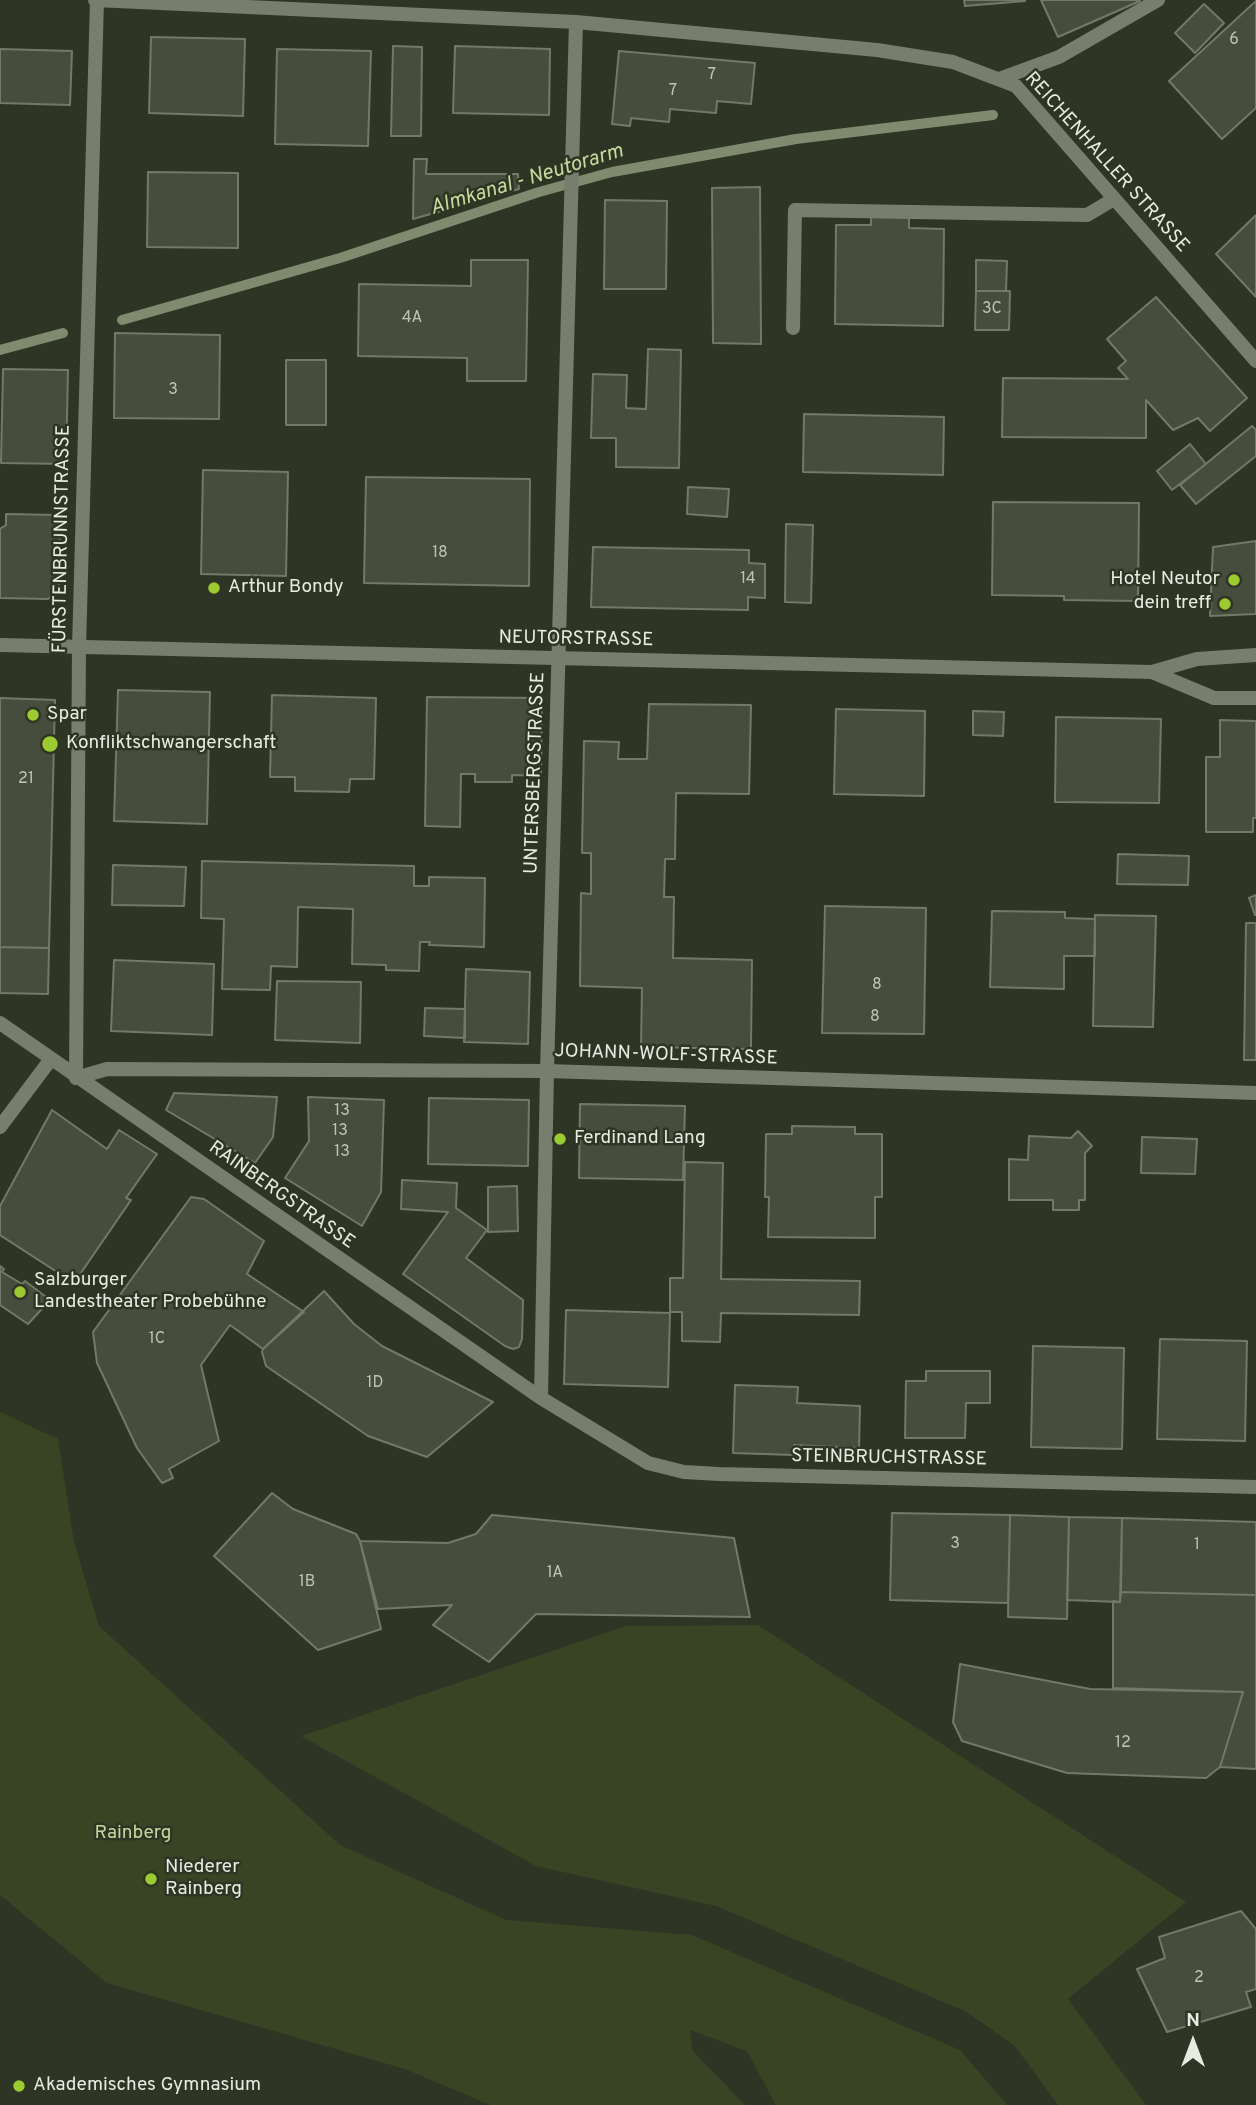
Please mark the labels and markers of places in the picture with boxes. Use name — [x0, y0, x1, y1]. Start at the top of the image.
place label: Hotel Neutor — [1110, 569, 1220, 591]
marker: Hotel Neutor — [1226, 572, 1242, 588]
place label: Arthur Bondy — [228, 577, 344, 599]
marker: Arthur Bondy — [206, 580, 222, 596]
place label: dein treff — [1134, 593, 1211, 615]
marker: dein treff — [1217, 596, 1233, 612]
place label: Spar — [47, 704, 87, 726]
marker: Spar — [25, 707, 41, 723]
place label: Konfliktschwangerschaft — [66, 733, 277, 755]
marker: Konfliktschwangerschaft — [40, 734, 60, 754]
place label: Ferdinand Lang — [574, 1128, 706, 1150]
marker: Ferdinand Lang — [552, 1131, 568, 1147]
place label: Salzburger Landestheater Probebühne — [34, 1270, 266, 1314]
marker: Salzburger Landestheater Probebühne — [12, 1284, 28, 1300]
place label: Niederer Rainberg — [165, 1857, 242, 1901]
marker: Niederer Rainberg — [143, 1871, 159, 1887]
place label: Akademisches Gymnasium — [33, 2075, 261, 2097]
marker: Akademisches Gymnasium — [11, 2078, 27, 2094]

